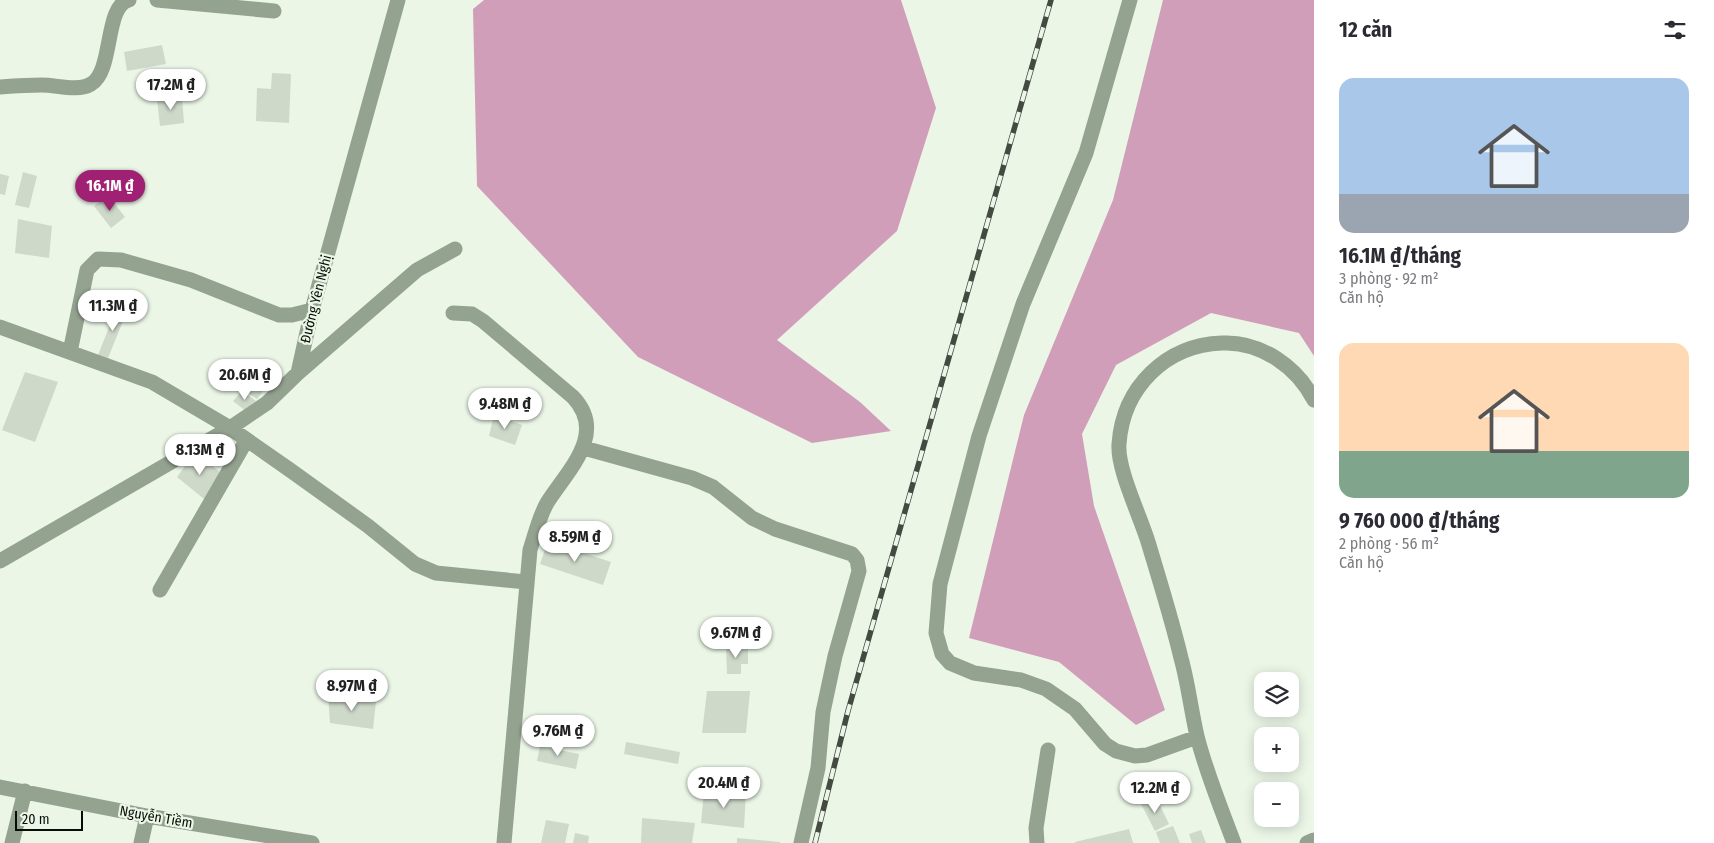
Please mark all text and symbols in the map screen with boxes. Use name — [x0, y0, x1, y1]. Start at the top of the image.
icon: filters — [1661, 16, 1689, 44]
text: 12 căn — [1339, 17, 1392, 43]
pin: 17.2M ₫ — [125, 68, 217, 111]
text: 17.2M ₫ — [147, 75, 195, 94]
icon: home — [1469, 111, 1559, 201]
pin: 16.1M ₫ — [64, 170, 156, 212]
text: 16.1M ₫ — [86, 176, 134, 195]
text: 16.1M ₫/tháng — [1339, 243, 1461, 269]
street label: Đường Yên Nghị — [297, 253, 335, 345]
text: 3 phòng · 92 m² — [1339, 269, 1439, 288]
text: Căn hộ — [1339, 288, 1384, 307]
pin: 11.3M ₫ — [67, 290, 159, 332]
text: 11.3M ₫ — [89, 296, 137, 315]
pin: 20.6M ₫ — [199, 358, 291, 401]
text: 20.6M ₫ — [219, 365, 271, 384]
icon: home — [1469, 376, 1559, 466]
pin: 9.48M ₫ — [459, 388, 551, 430]
text: 9.48M ₫ — [479, 394, 531, 413]
pin: 8.13M ₫ — [154, 434, 246, 476]
text: 8.13M ₫ — [176, 440, 224, 459]
text: 9 760 000 ₫/tháng — [1339, 508, 1499, 534]
pin: 8.59M ₫ — [529, 520, 621, 563]
text: 8.59M ₫ — [549, 527, 601, 546]
text: 2 phòng · 56 m² — [1339, 534, 1439, 553]
text: Căn hộ — [1339, 553, 1384, 572]
pin: 9.67M ₫ — [690, 616, 782, 659]
text: 9.67M ₫ — [711, 623, 761, 642]
pin: 8.97M ₫ — [306, 670, 398, 712]
map controls — [1254, 672, 1299, 827]
button: layers — [1254, 672, 1299, 717]
text: 8.97M ₫ — [327, 676, 377, 695]
pin: 9.76M ₫ — [512, 714, 604, 757]
text: 9.76M ₫ — [533, 721, 583, 740]
button: + — [1254, 727, 1299, 772]
pin: 20.4M ₫ — [678, 766, 770, 809]
pin: 12.2M ₫ — [1109, 772, 1201, 814]
text: 20.4M ₫ — [698, 773, 750, 792]
text: 12.2M ₫ — [1131, 778, 1179, 797]
button: − — [1254, 782, 1299, 827]
street label: Nguyễn Tiềm — [118, 801, 194, 832]
scale bar — [15, 808, 82, 831]
text: 20 m — [22, 811, 50, 828]

